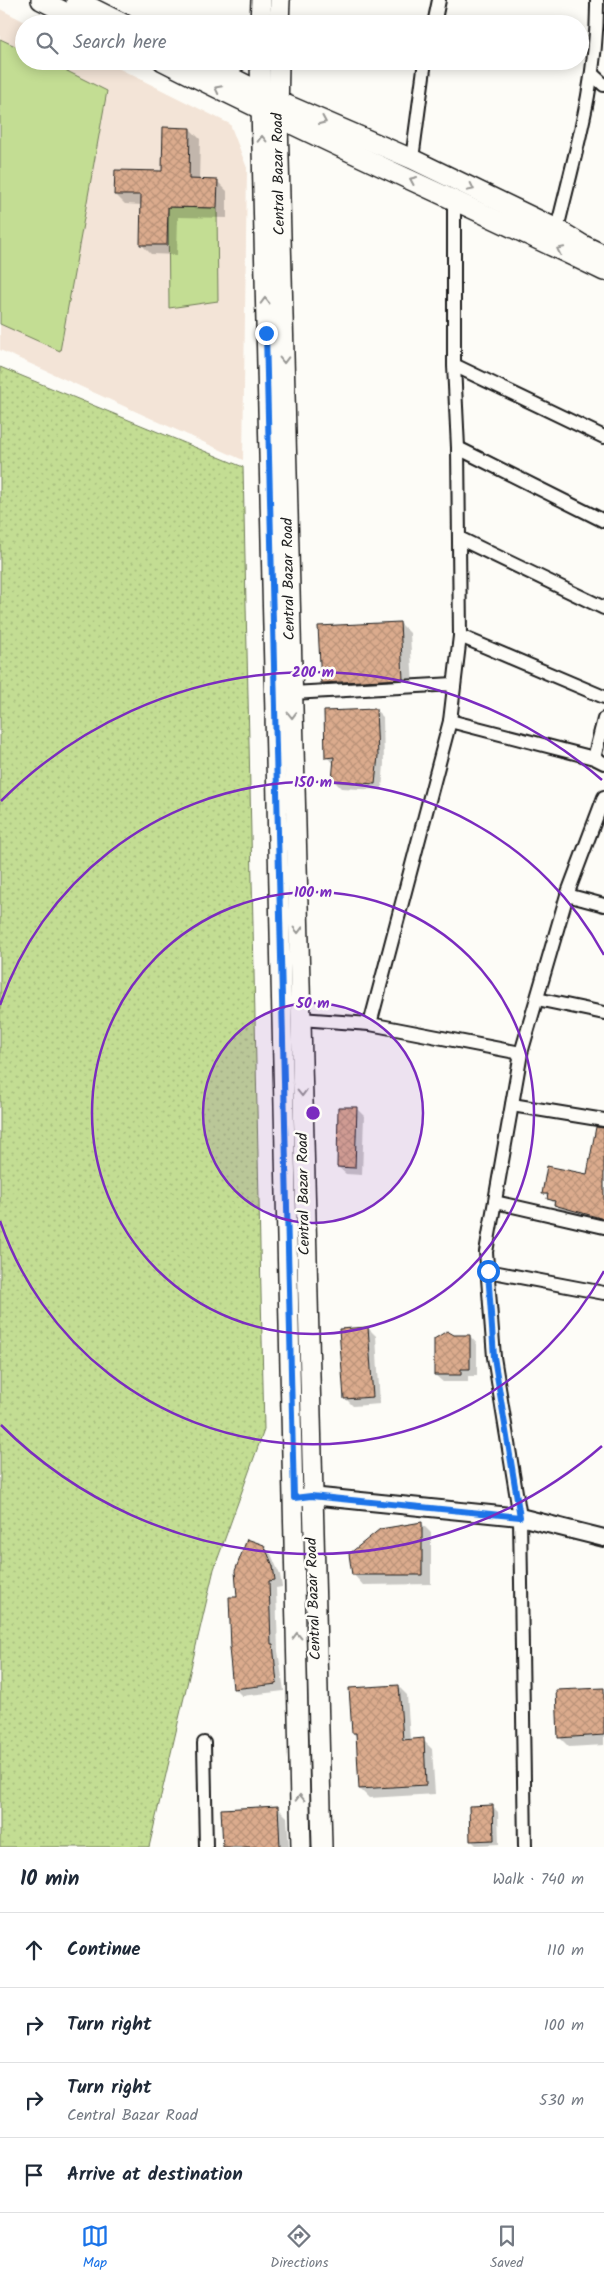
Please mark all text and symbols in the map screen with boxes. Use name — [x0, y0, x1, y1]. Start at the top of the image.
search box — [15, 15, 589, 70]
text: Search here — [73, 28, 167, 58]
icon: search — [33, 29, 61, 57]
one-way arrow — [214, 85, 223, 95]
street label: Central Bazar Road — [266, 112, 292, 235]
one-way arrow — [318, 114, 327, 125]
one-way arrow — [257, 134, 267, 142]
one-way arrow — [409, 176, 418, 187]
one-way arrow — [466, 181, 475, 192]
one-way arrow — [556, 246, 565, 256]
one-way arrow — [260, 297, 270, 304]
route end — [255, 322, 278, 345]
one-way arrow — [278, 356, 289, 364]
street label: Central Bazar Road — [276, 517, 302, 640]
text: 200 m — [292, 661, 334, 685]
one-way arrow — [287, 712, 297, 719]
text: 150 m — [294, 771, 332, 795]
text: 100 m — [294, 881, 332, 905]
one-way arrow — [292, 926, 303, 934]
text: 50 m — [295, 992, 330, 1016]
one-way arrow — [296, 1089, 307, 1097]
centre of rings — [304, 1104, 322, 1122]
street label: Central Bazar Road — [291, 1132, 317, 1255]
route start — [477, 1260, 500, 1283]
street label: Central Bazar Road — [300, 1537, 328, 1661]
one-way arrow — [292, 1632, 302, 1640]
one-way arrow — [295, 1794, 306, 1802]
text: 10 min — [20, 1863, 80, 1896]
text: Walk · 740 m — [493, 1867, 584, 1892]
text: Continue — [67, 1935, 140, 1965]
icon: ahead — [20, 1936, 48, 1964]
text: 110 m — [547, 1938, 584, 1963]
text: Turn right — [67, 2010, 152, 2040]
icon: right — [20, 2011, 48, 2039]
text: 100 m — [544, 2013, 584, 2038]
text: Turn right — [67, 2073, 152, 2103]
icon: right — [20, 2086, 48, 2114]
text: 530 m — [539, 2088, 584, 2113]
text: Central Bazar Road — [67, 2103, 198, 2128]
text: Arrive at destination — [67, 2160, 243, 2190]
icon: arrive — [20, 2161, 48, 2189]
tab: Map — [81, 2222, 109, 2274]
tab: Directions — [270, 2222, 328, 2274]
tab: Saved — [490, 2222, 523, 2274]

